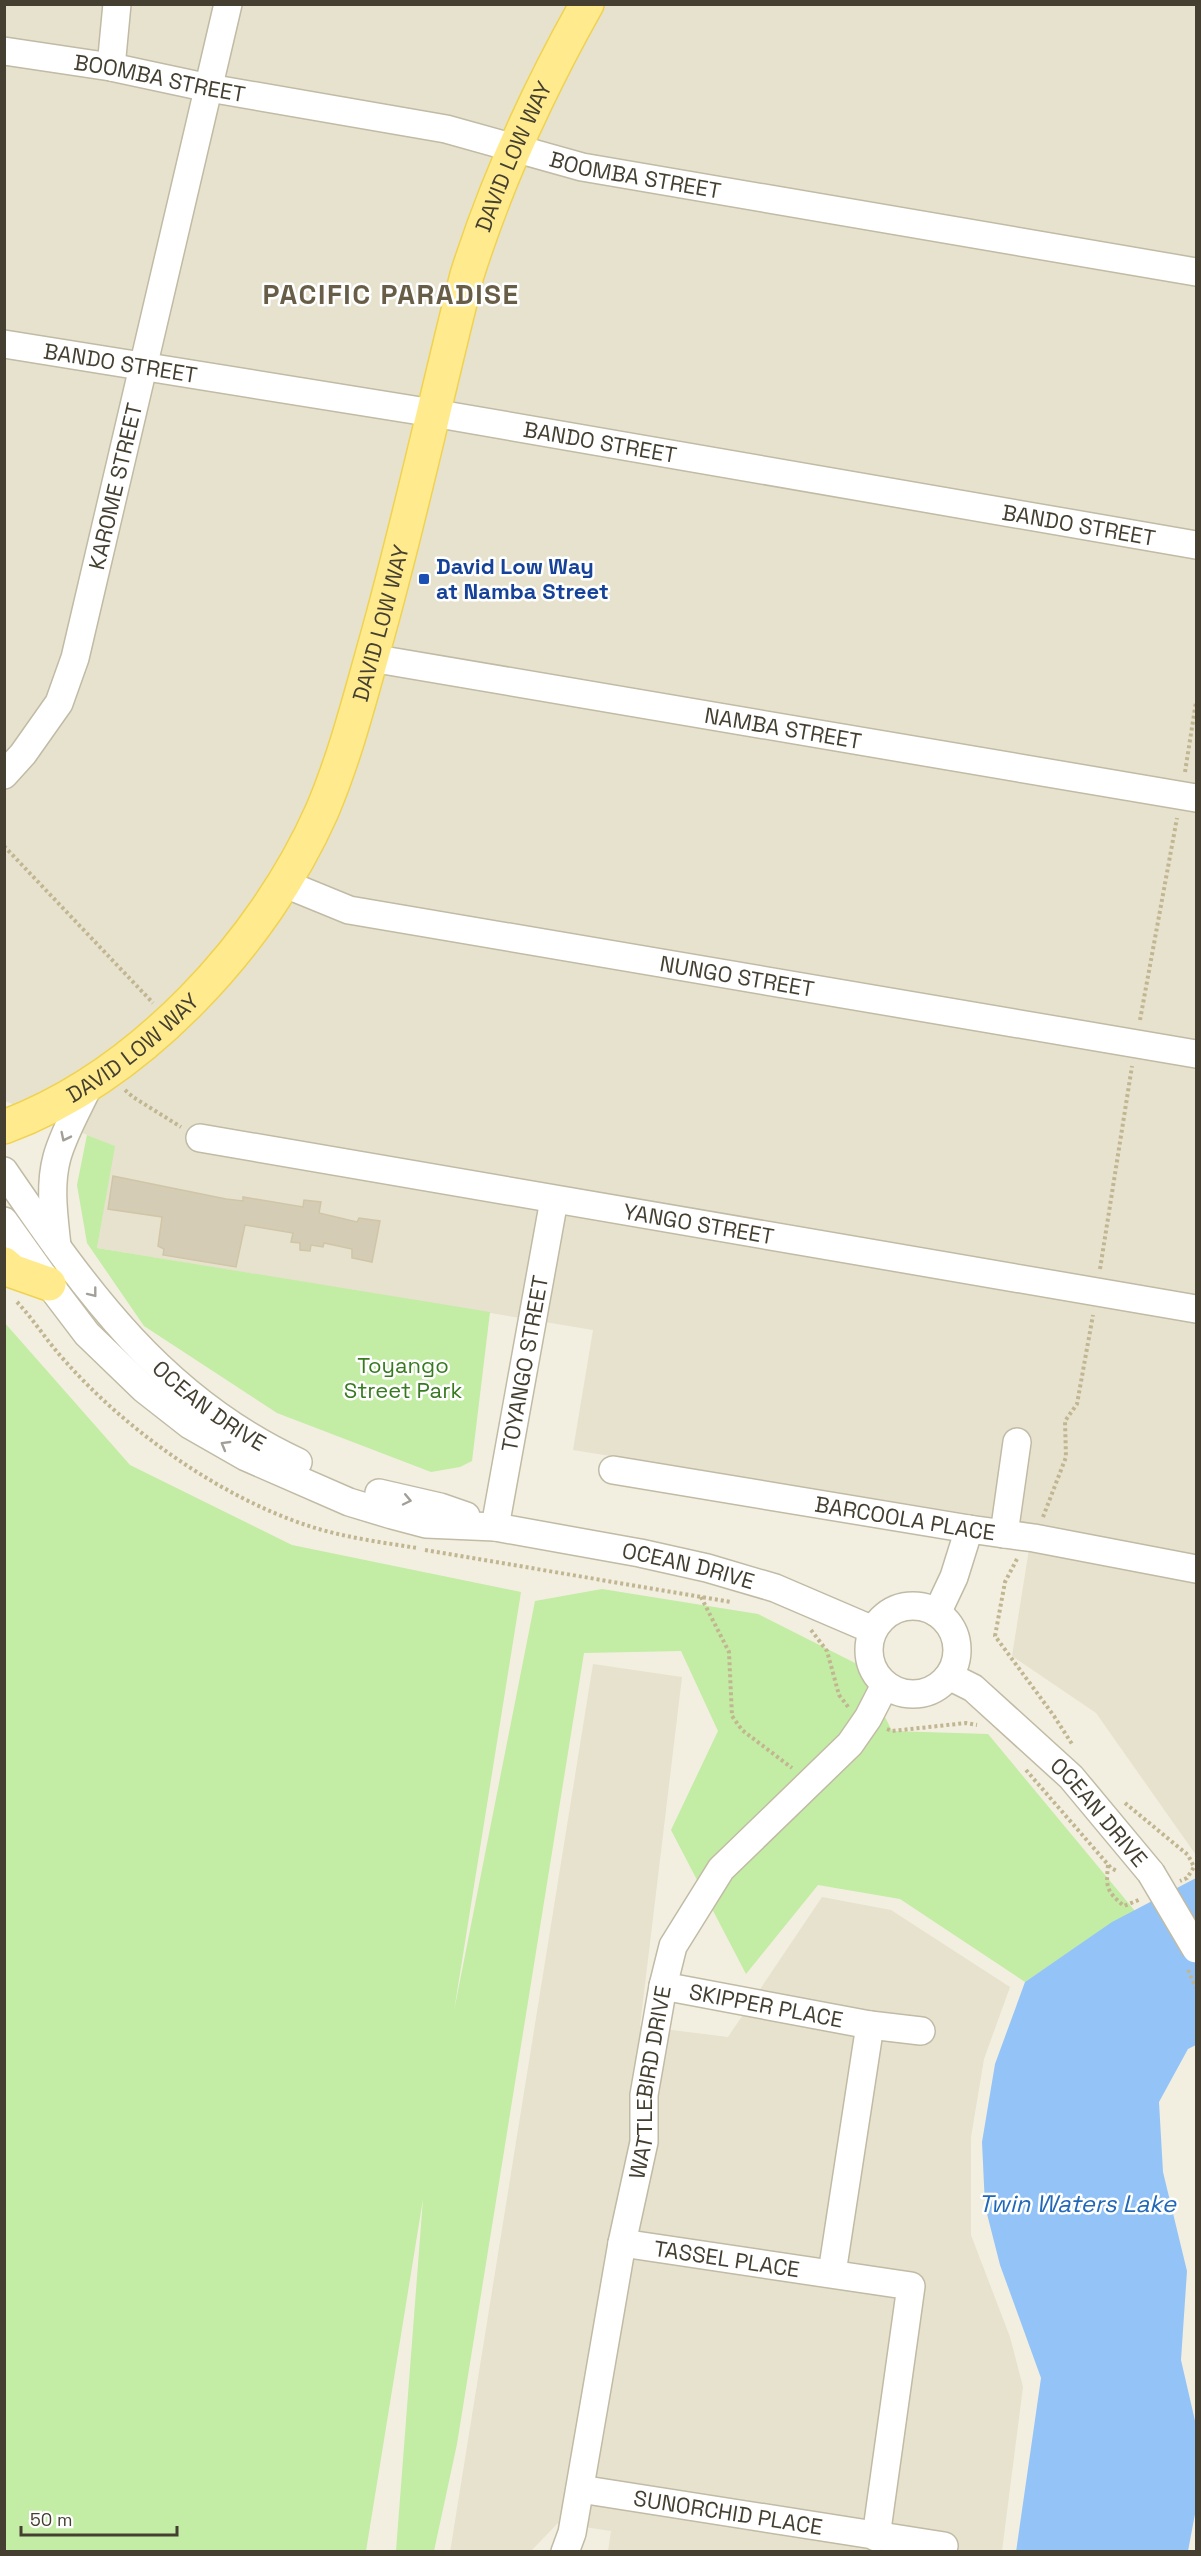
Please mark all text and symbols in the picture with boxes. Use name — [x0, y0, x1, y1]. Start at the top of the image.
street label: BOOMBA STREET — [72, 48, 248, 108]
street label: DAVID LOW WAY — [469, 76, 558, 236]
street label: BOOMBA STREET — [546, 145, 723, 205]
district label: PACIFIC PARADISE — [262, 276, 520, 312]
street label: BANDO STREET — [42, 337, 199, 389]
street label: KAROME STREET — [82, 400, 148, 572]
street label: BANDO STREET — [521, 415, 679, 469]
street label: BANDO STREET — [1000, 498, 1158, 552]
street label: DAVID LOW WAY — [346, 541, 415, 705]
place label: David Low Way at Namba Street — [436, 552, 609, 605]
marker: David Low Way at Namba Street — [417, 572, 431, 586]
street label: NAMBA STREET — [703, 701, 864, 755]
street label: NUNGO STREET — [658, 949, 817, 1003]
street label: DAVID LOW WAY — [61, 987, 205, 1109]
one-way arrow — [61, 1130, 73, 1141]
street label: YANGO STREET — [621, 1197, 776, 1250]
street label: TOYANGO STREET — [495, 1273, 554, 1454]
one-way arrow — [85, 1287, 96, 1298]
park label: Toyango Street Park — [344, 1351, 462, 1404]
street label: OCEAN DRIVE — [147, 1354, 271, 1457]
one-way arrow — [221, 1441, 231, 1452]
street label: BARCOOLA PLACE — [813, 1490, 997, 1546]
one-way arrow — [402, 1492, 412, 1505]
street label: OCEAN DRIVE — [620, 1536, 758, 1595]
street label: OCEAN DRIVE — [1045, 1751, 1154, 1872]
street label: SKIPPER PLACE — [687, 1977, 845, 2034]
street label: WATTLEBIRD DRIVE — [622, 1984, 677, 2182]
water label: Twin Waters Lake — [978, 2188, 1177, 2219]
street label: TASSEL PLACE — [652, 2234, 802, 2283]
street label: SUNORCHID PLACE — [632, 2484, 825, 2541]
scale bar — [21, 2499, 177, 2537]
text: 50 m — [30, 2508, 72, 2531]

